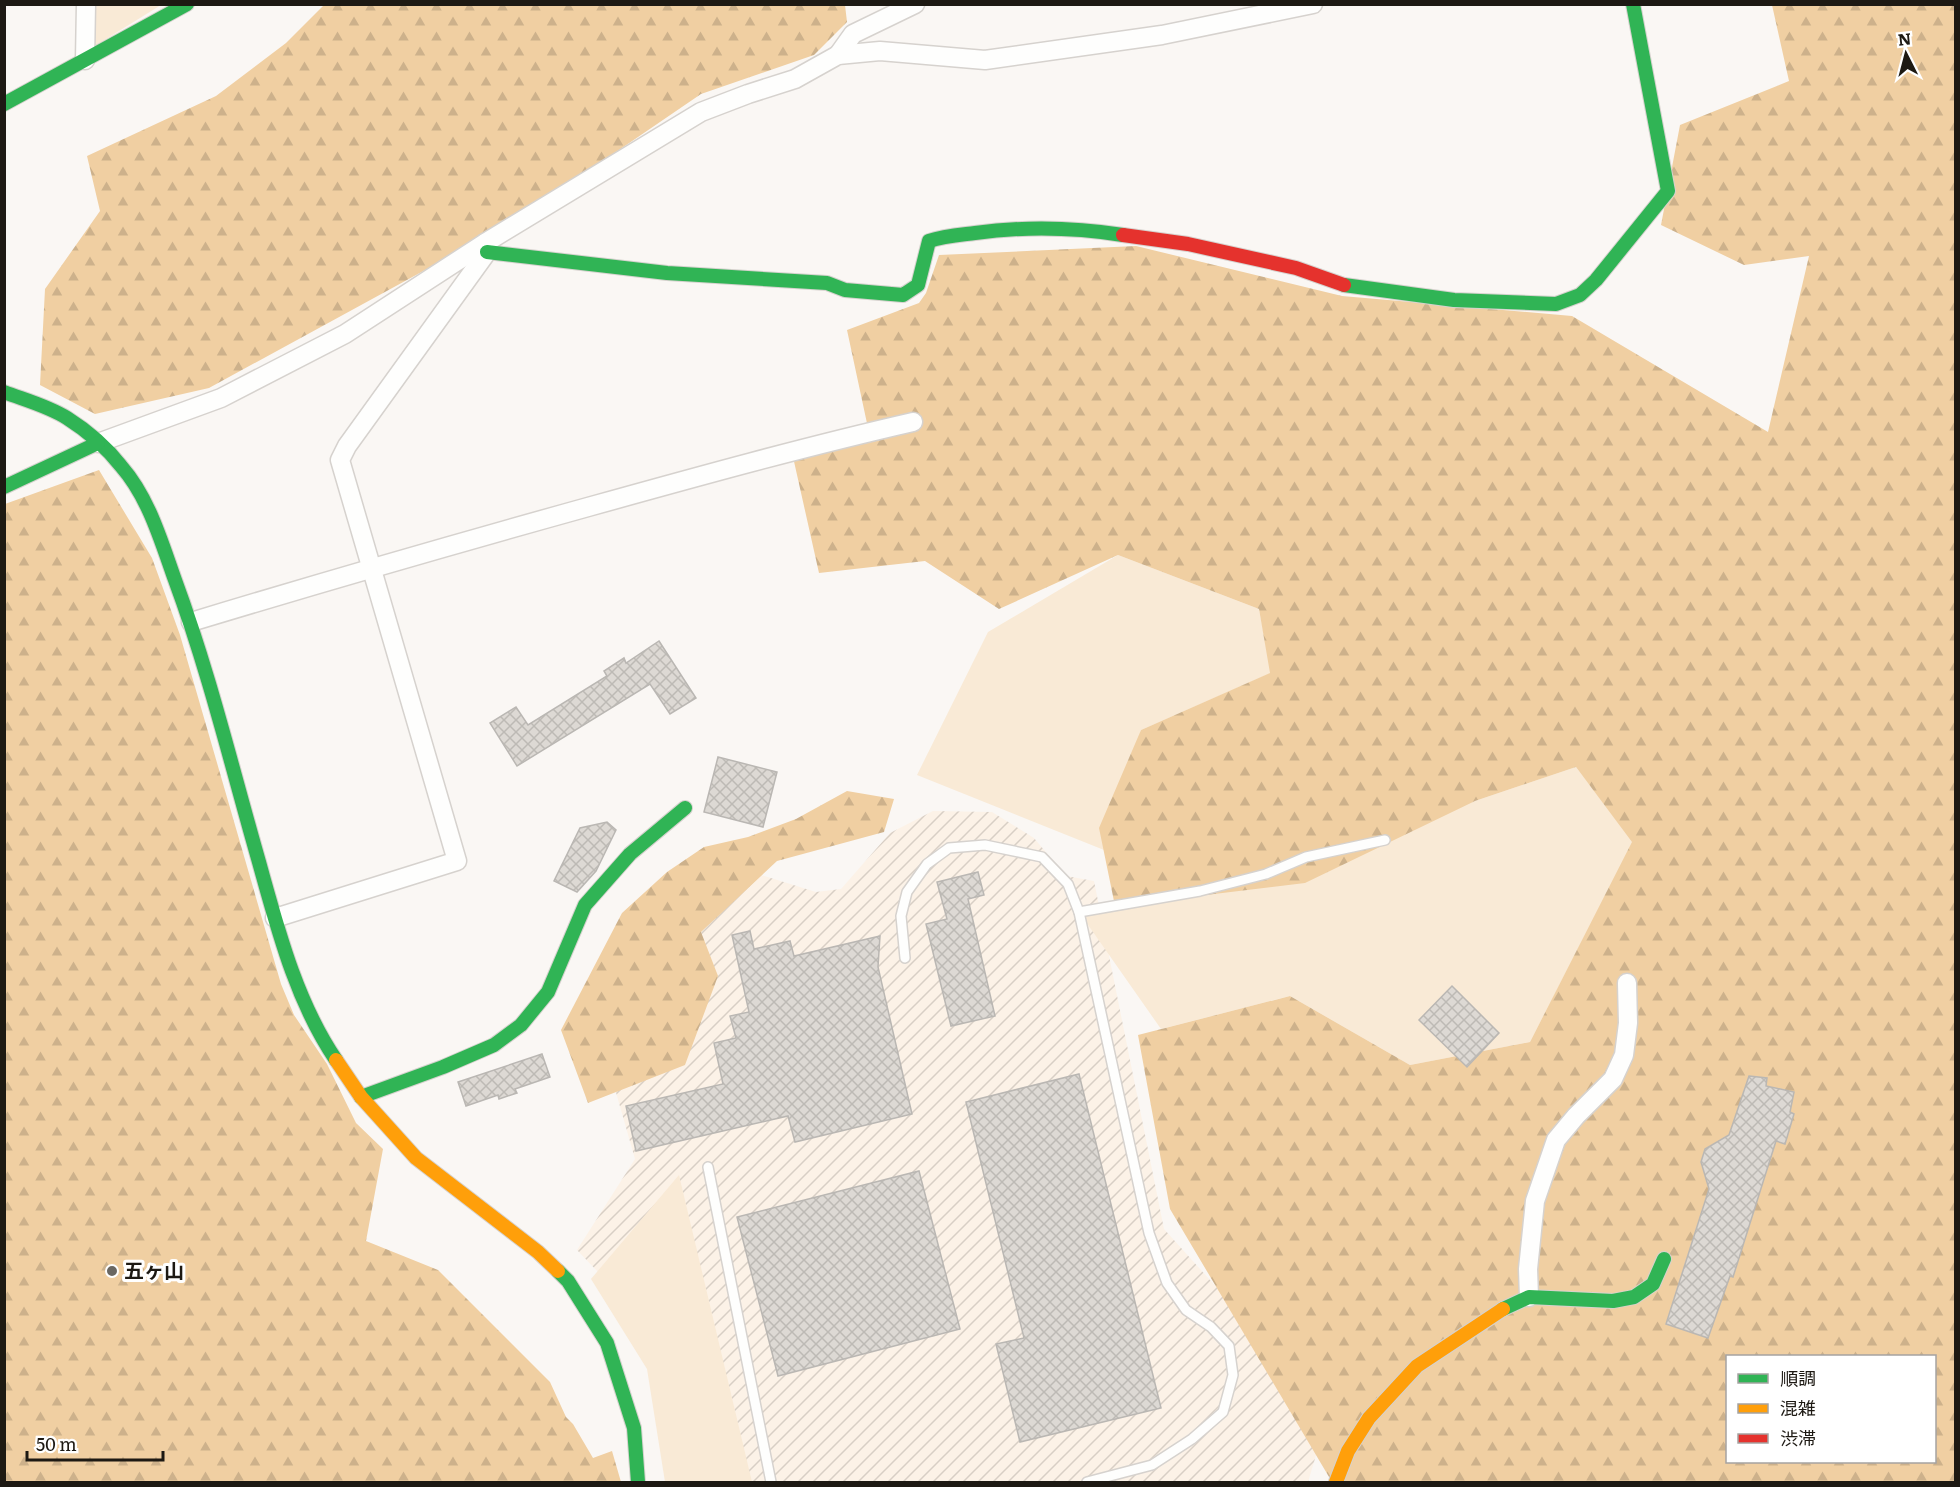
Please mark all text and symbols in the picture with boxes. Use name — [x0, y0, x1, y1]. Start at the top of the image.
north arrow — [1876, 24, 1936, 84]
text: N — [1896, 25, 1912, 51]
place label: 五ヶ山 — [124, 1254, 184, 1284]
marker: 五ヶ山 — [105, 1264, 119, 1278]
legend — [1726, 1355, 1936, 1463]
text: 順調 — [1780, 1364, 1816, 1391]
text: 混雑 — [1780, 1394, 1816, 1421]
scale bar — [27, 1424, 164, 1462]
text: 渋滞 — [1780, 1424, 1816, 1451]
text: 50 m — [36, 1430, 77, 1457]

